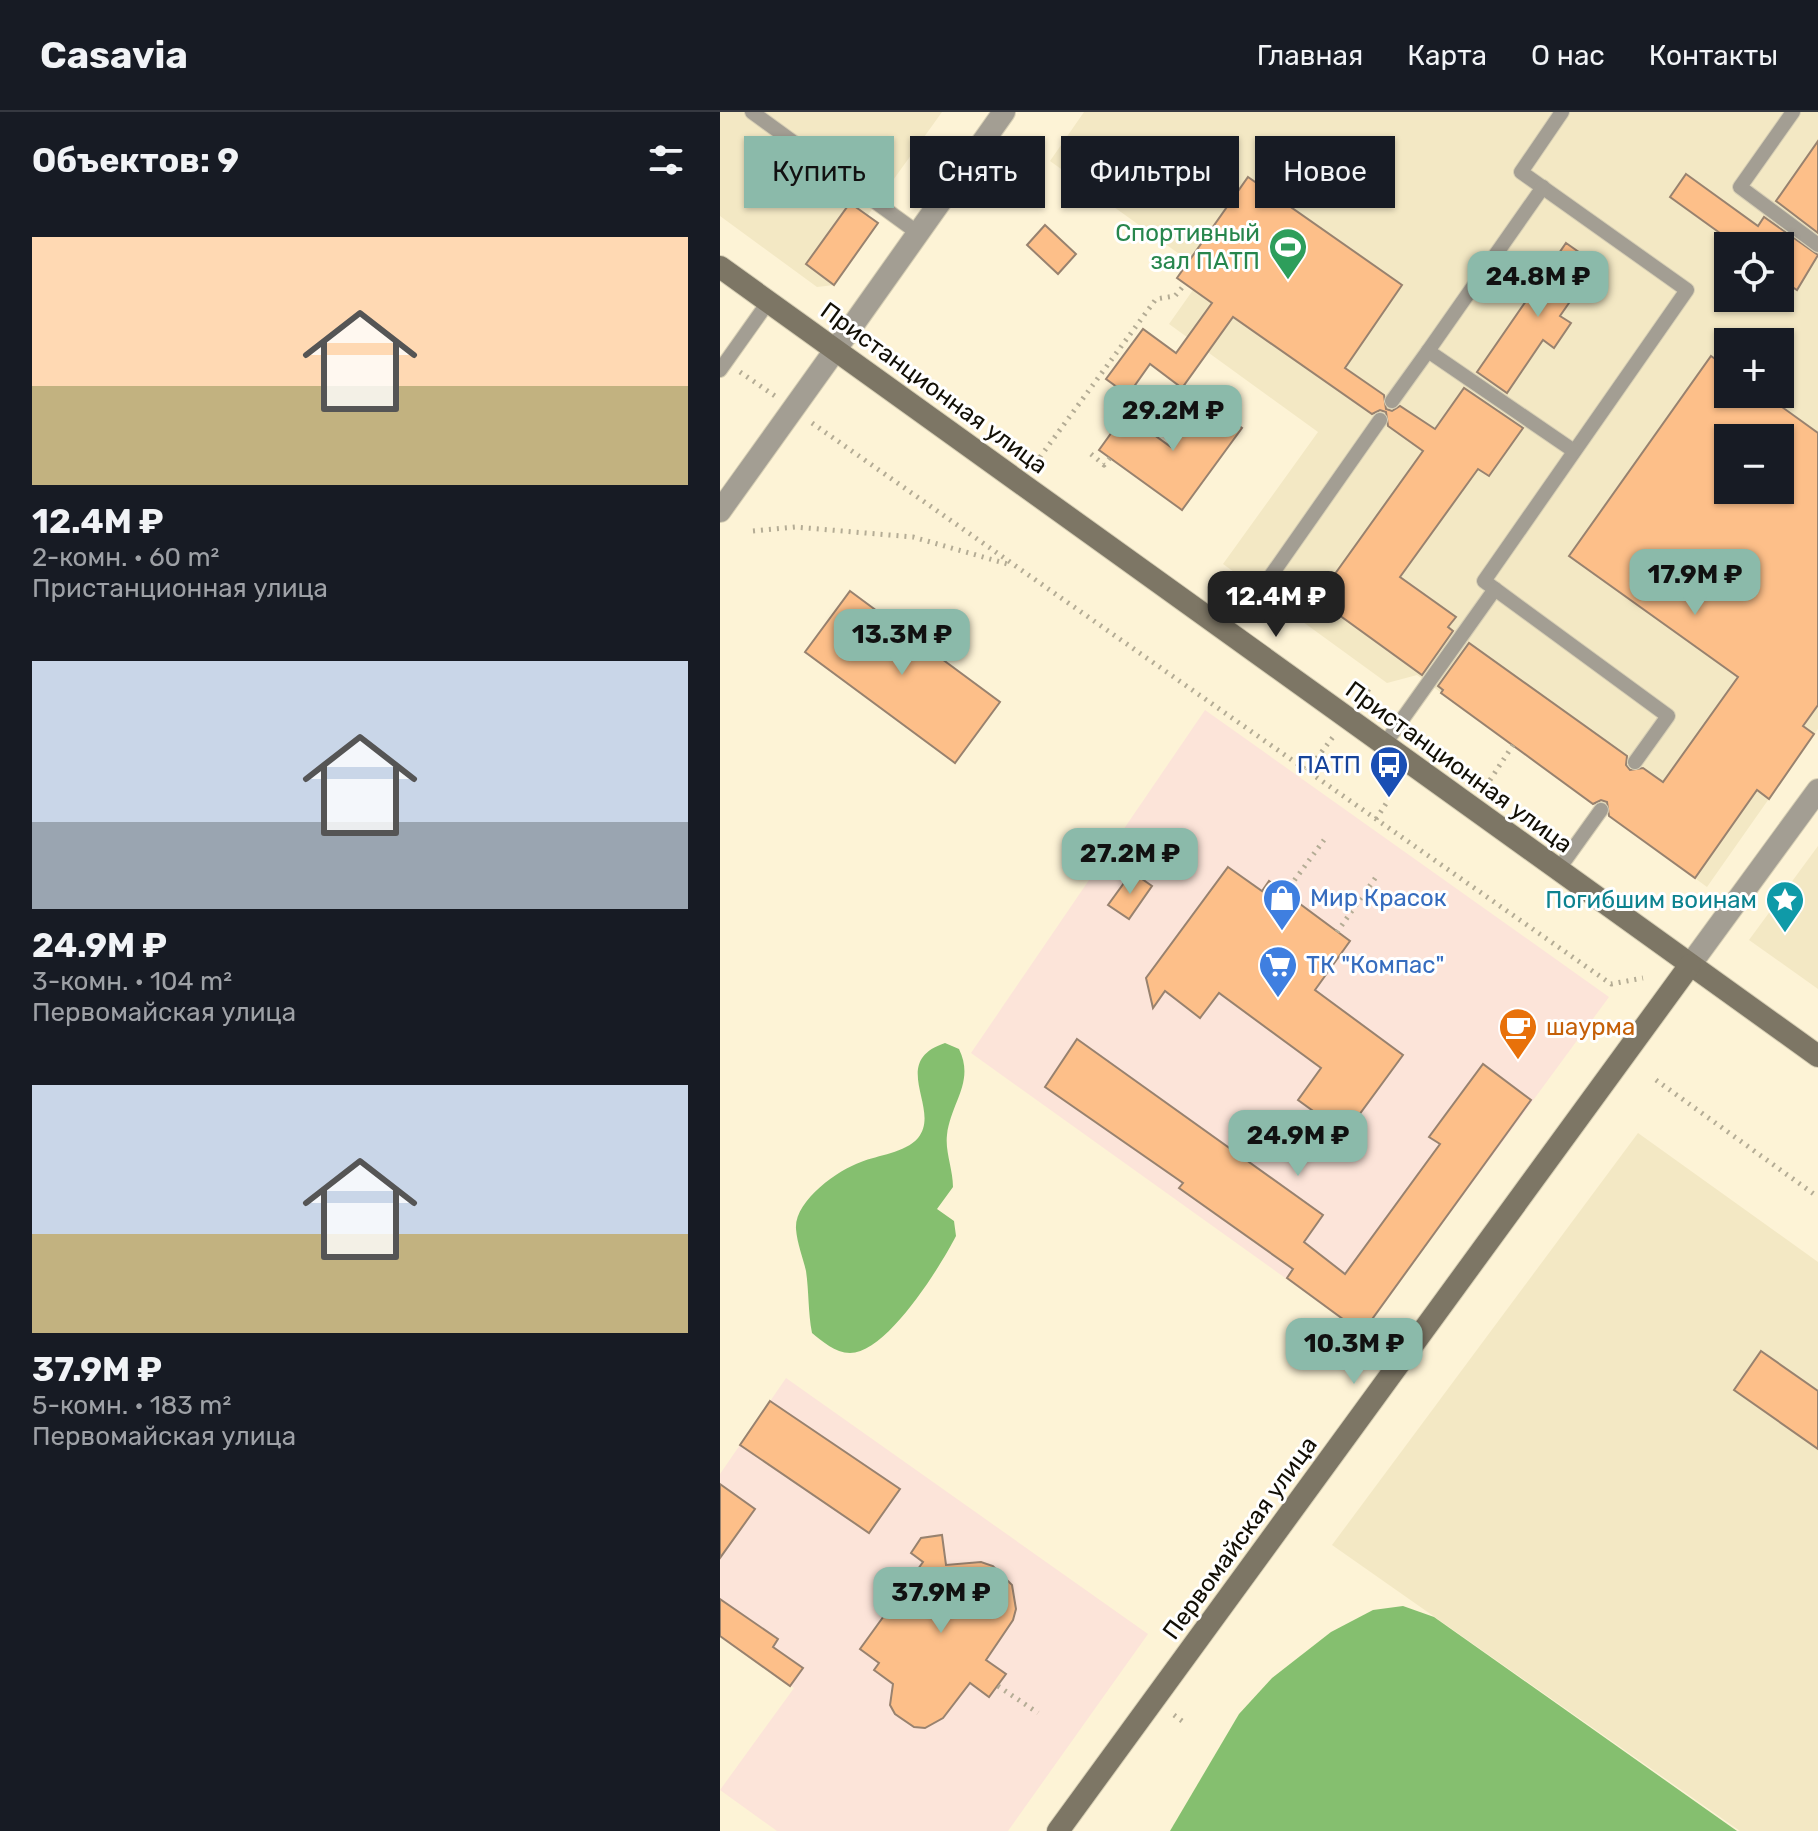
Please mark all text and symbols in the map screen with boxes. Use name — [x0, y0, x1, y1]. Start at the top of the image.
text: Casavia — [40, 32, 188, 78]
text: Главная — [1257, 39, 1363, 72]
text: Карта — [1407, 39, 1487, 72]
text: О нас — [1531, 39, 1605, 72]
text: Контакты — [1649, 39, 1778, 72]
chip: Купить — [744, 136, 894, 208]
chip: Снять — [910, 136, 1045, 208]
chip: Фильтры — [1061, 136, 1239, 208]
chip: Новое — [1255, 136, 1395, 208]
icon: filters — [644, 138, 688, 182]
text: Объектов: 9 — [32, 140, 239, 181]
place label: Спортивный зал ПАТП — [1115, 219, 1260, 275]
sports icon: Спортивный зал ПАТП — [1267, 226, 1309, 281]
map controls — [1714, 232, 1794, 504]
button: locate — [1714, 232, 1794, 312]
pin: 24.8M ₽ — [1464, 251, 1612, 319]
text: 24.8M ₽ — [1485, 261, 1591, 292]
icon: home — [288, 289, 432, 433]
street label: Пристанционная улица — [815, 296, 1053, 480]
button: + — [1714, 328, 1794, 408]
pin: 29.2M ₽ — [1099, 385, 1247, 453]
text: 29.2M ₽ — [1122, 395, 1224, 426]
button: − — [1714, 424, 1794, 504]
text: 12.4M ₽ — [32, 501, 164, 542]
text: 2-комн. · 60 m² — [32, 542, 219, 573]
pin: 17.9M ₽ — [1621, 549, 1769, 617]
text: 17.9M ₽ — [1647, 559, 1743, 590]
pin: 12.4M ₽ — [1202, 571, 1350, 639]
text: Пристанционная улица — [32, 573, 328, 604]
text: 12.4M ₽ — [1226, 581, 1326, 612]
pin: 13.3M ₽ — [828, 609, 976, 677]
text: 13.3M ₽ — [852, 619, 952, 650]
street label: Пристанционная улица — [1340, 675, 1578, 859]
icon: home — [288, 713, 432, 857]
bus stop icon: ПАТП — [1368, 744, 1410, 799]
place label: ПАТП — [1297, 751, 1361, 779]
pin: 27.2M ₽ — [1056, 828, 1204, 896]
text: 27.2M ₽ — [1080, 838, 1180, 869]
shop icon: Мир Красок — [1261, 877, 1303, 932]
place icon: Погибшим воинам — [1764, 879, 1806, 934]
place label: Мир Красок — [1310, 884, 1447, 912]
place label: Погибшим воинам — [1545, 886, 1757, 914]
text: 24.9M ₽ — [32, 925, 167, 966]
supermarket icon: ТК "Компас" — [1257, 944, 1299, 999]
place label: ТК "Компас" — [1306, 951, 1445, 979]
text: 3-комн. · 104 m² — [32, 966, 232, 997]
text: Первомайская улица — [32, 997, 296, 1028]
cafe icon: шаурма — [1497, 1006, 1539, 1061]
place label: шаурма — [1546, 1013, 1635, 1041]
pin: 24.9M ₽ — [1224, 1110, 1372, 1178]
text: 24.9M ₽ — [1246, 1120, 1350, 1151]
icon: home — [288, 1137, 432, 1281]
pin: 10.3M ₽ — [1280, 1318, 1428, 1386]
text: 10.3M ₽ — [1304, 1328, 1404, 1359]
text: 37.9M ₽ — [32, 1349, 162, 1390]
text: 5-комн. · 183 m² — [32, 1390, 231, 1421]
text: Первомайская улица — [32, 1421, 296, 1452]
street label: Первомайская улица — [1157, 1431, 1323, 1645]
pin: 37.9M ₽ — [867, 1567, 1015, 1635]
text: 37.9M ₽ — [891, 1577, 991, 1608]

